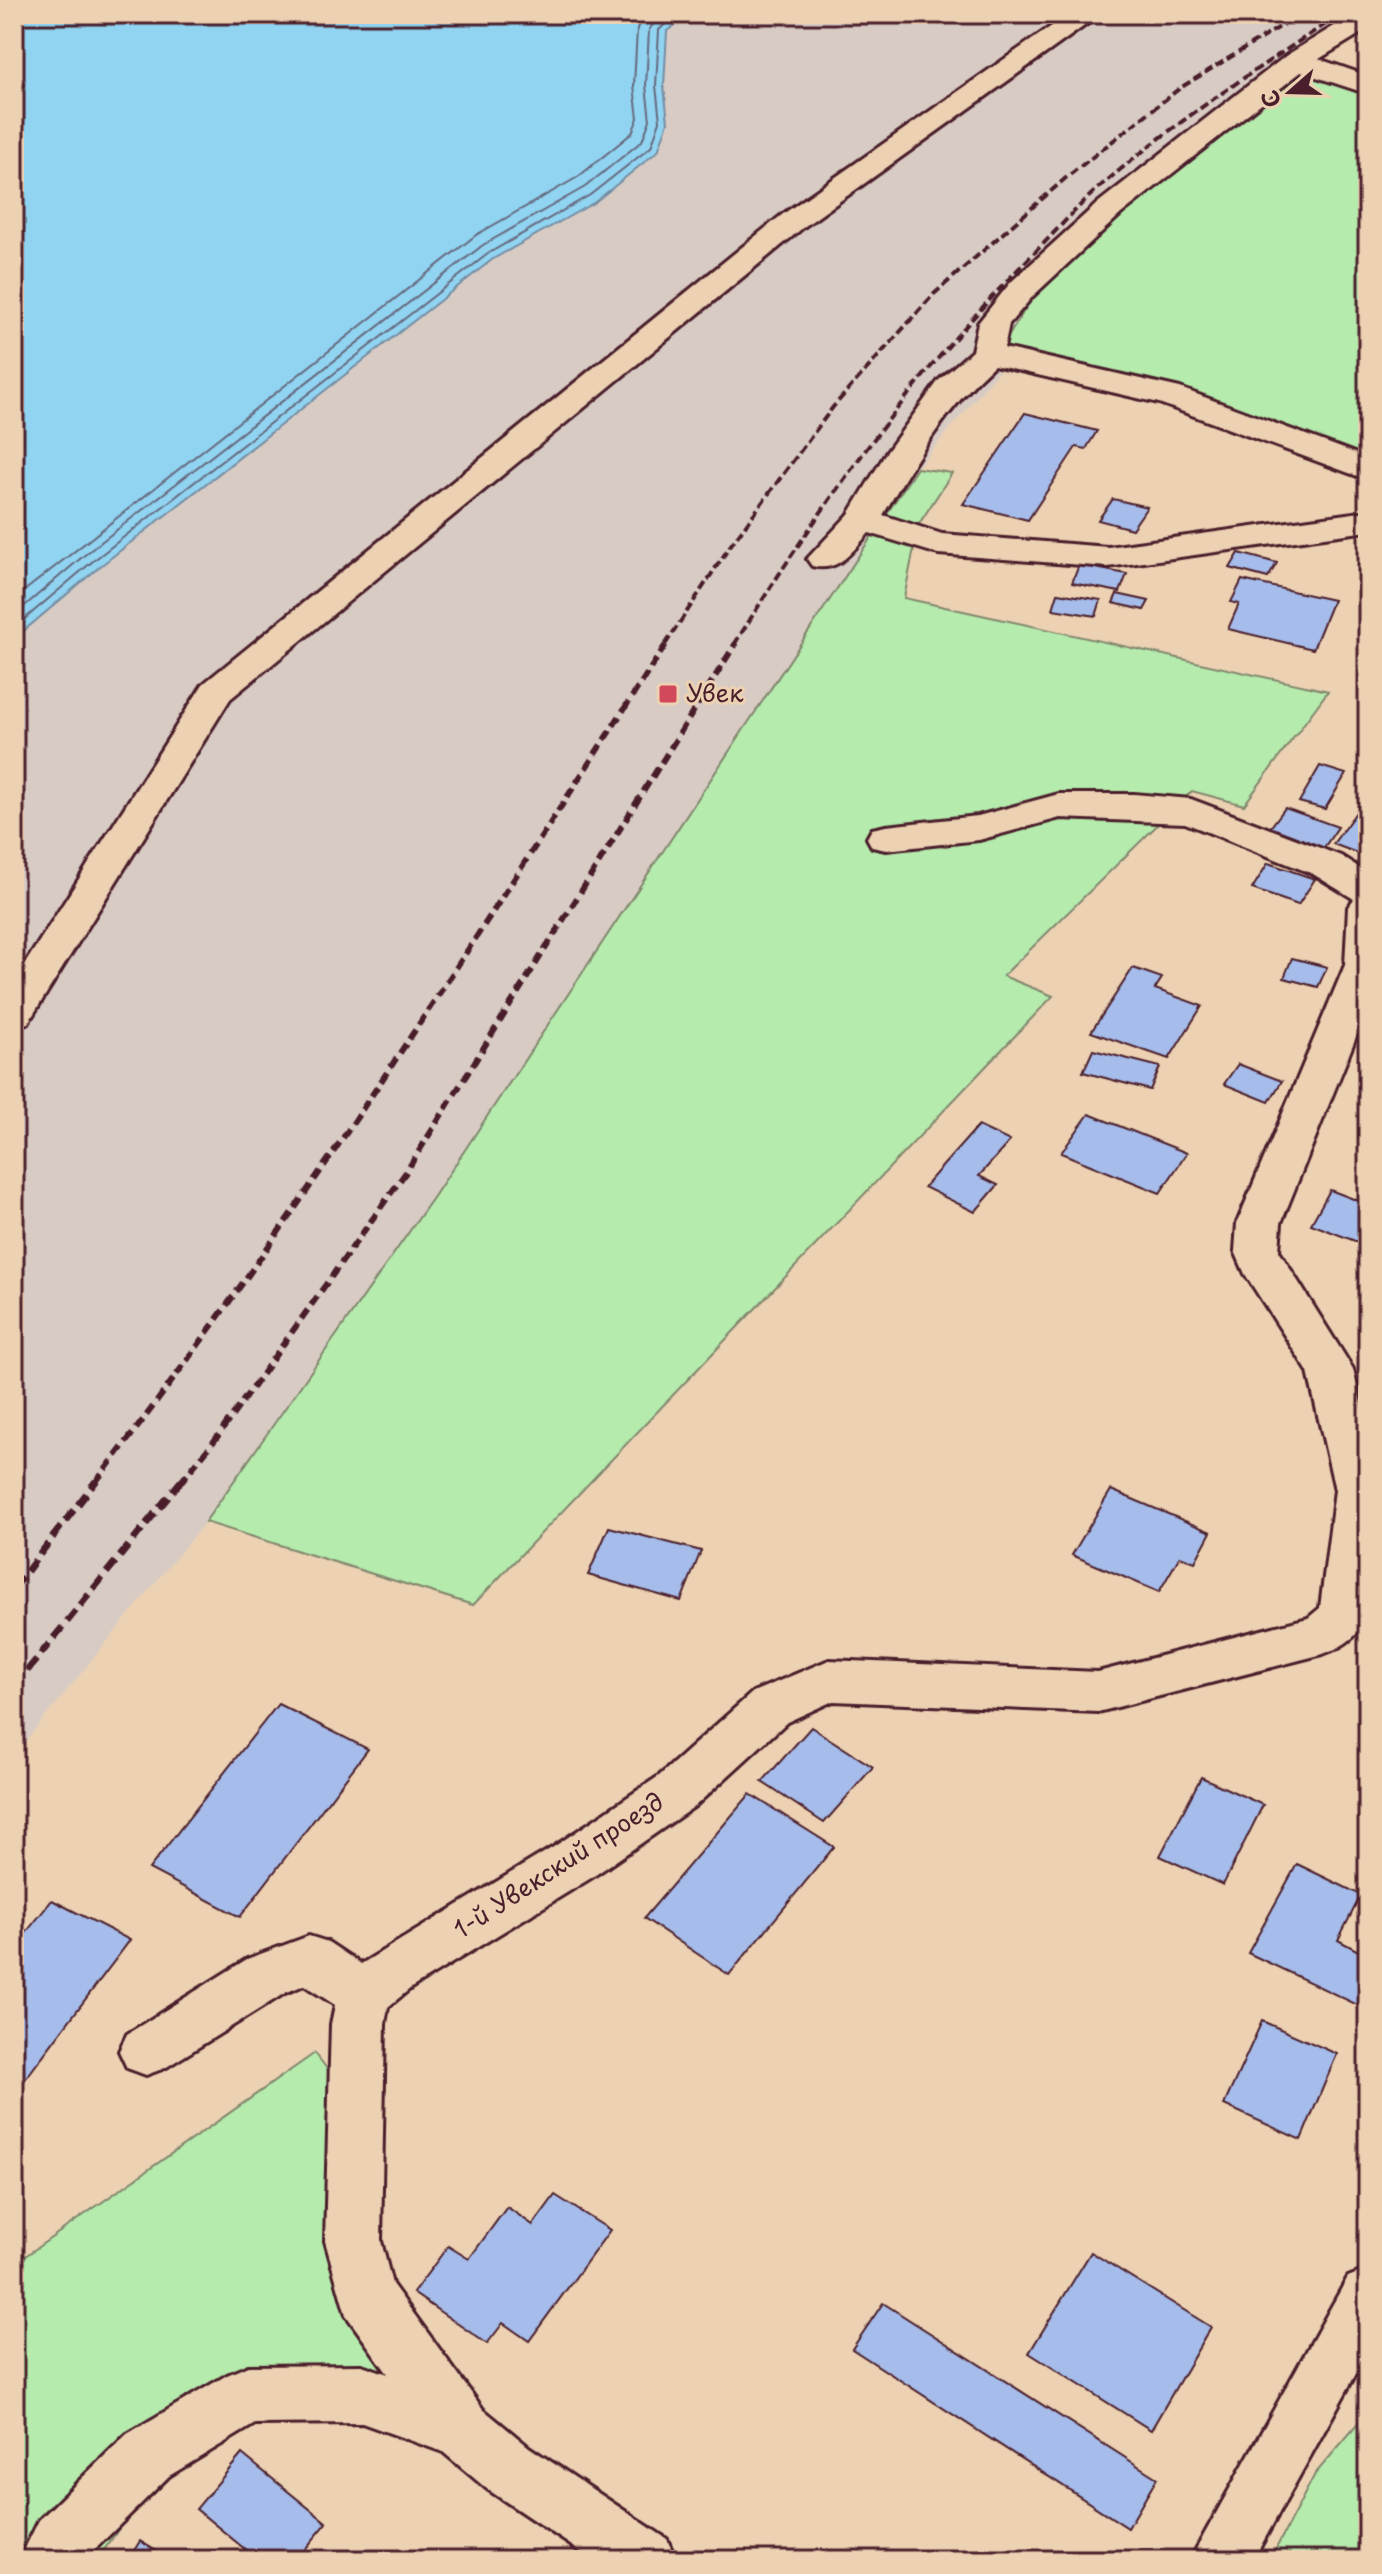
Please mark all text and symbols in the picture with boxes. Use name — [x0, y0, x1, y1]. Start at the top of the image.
north arrow — [1250, 52, 1330, 132]
text: С — [1251, 86, 1288, 113]
place label: Увек — [686, 674, 744, 710]
marker: Увек — [657, 683, 679, 705]
street label: 1-й Увекский проезд — [446, 1783, 670, 1946]

